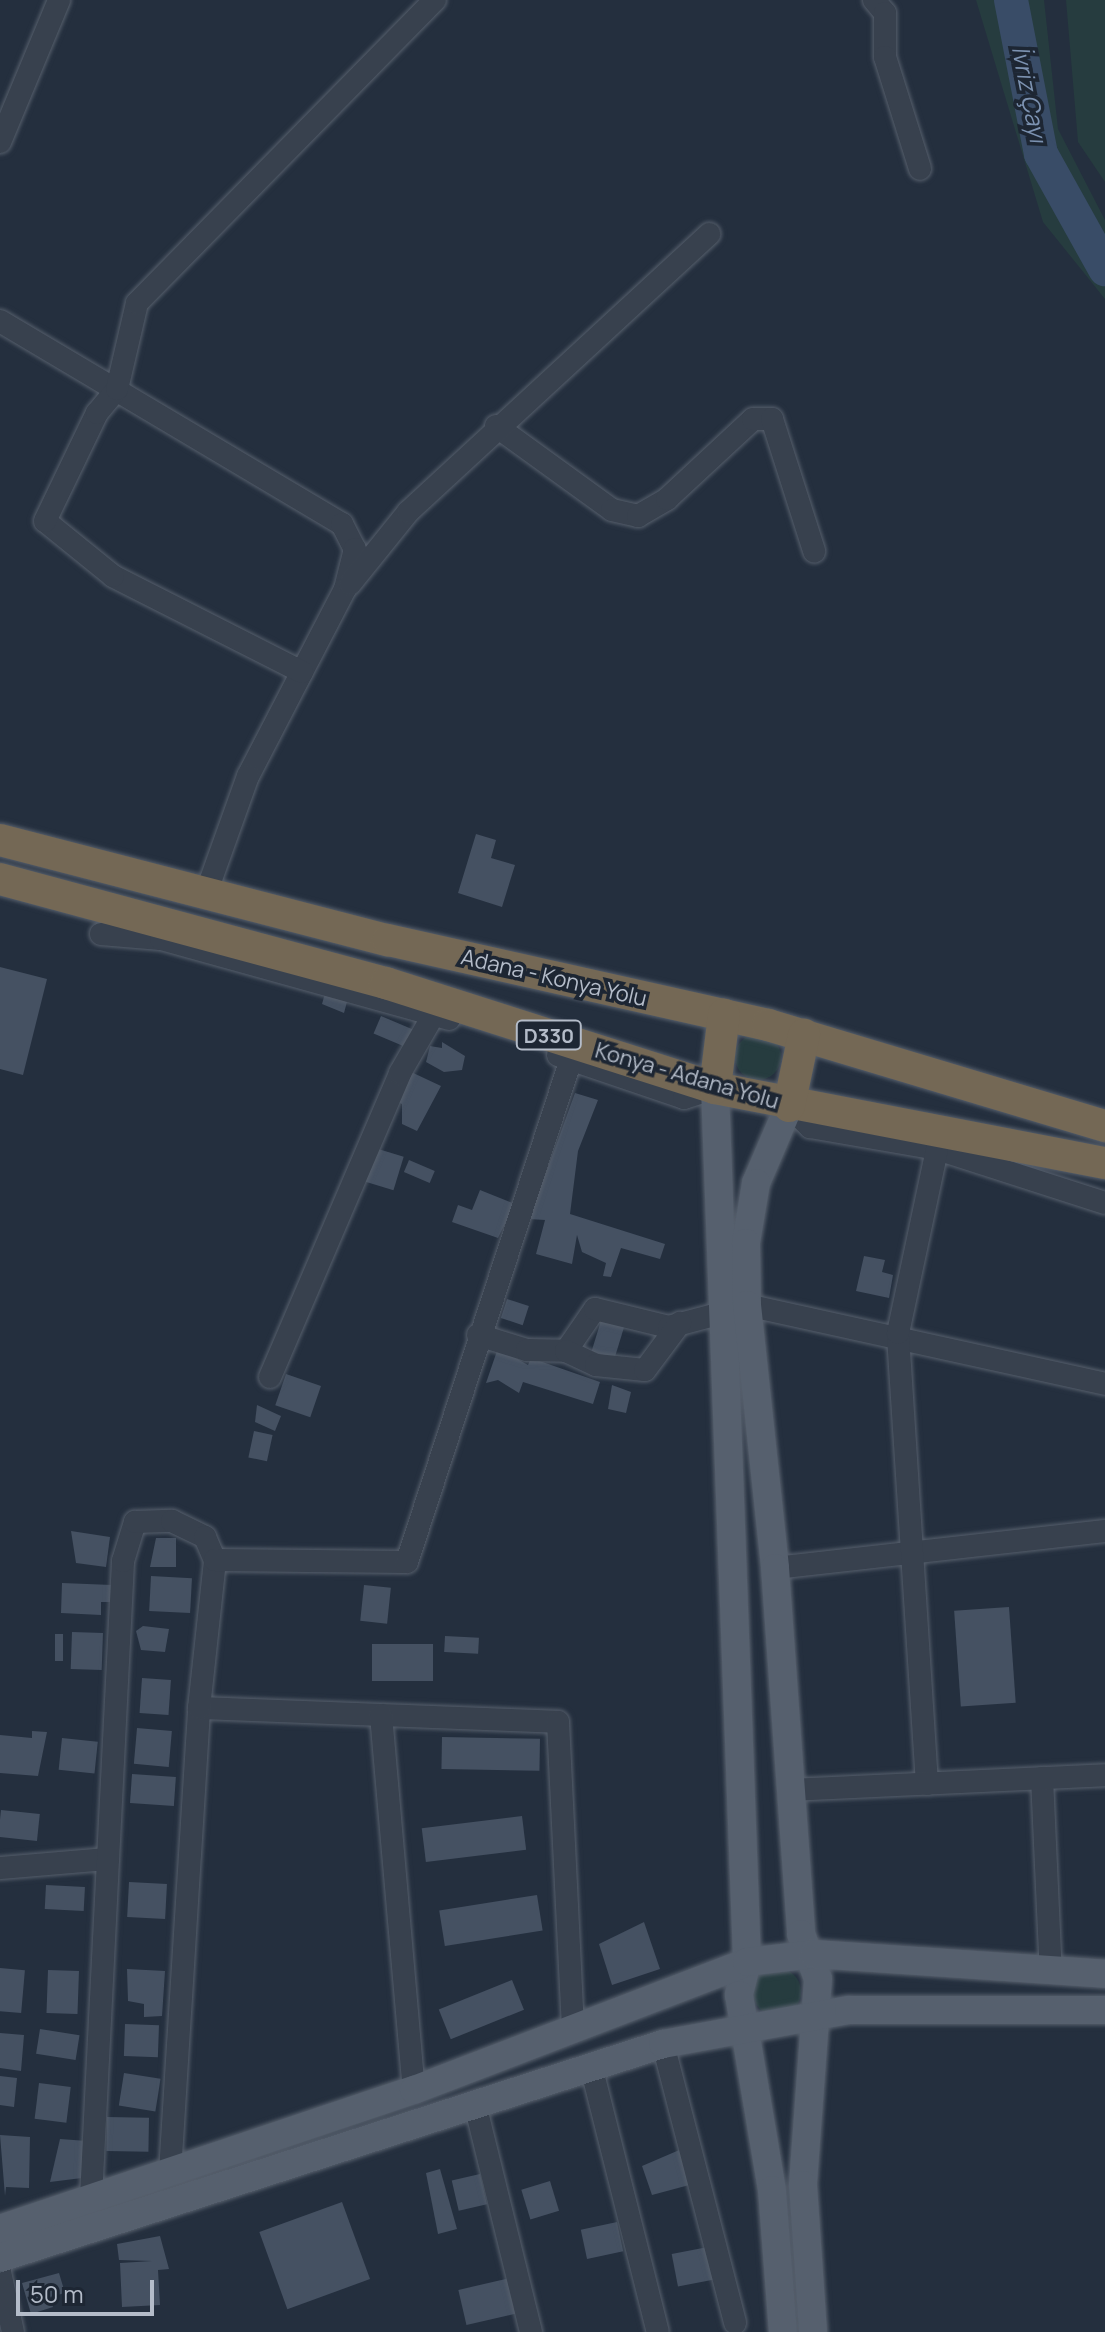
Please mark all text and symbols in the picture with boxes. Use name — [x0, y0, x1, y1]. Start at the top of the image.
water label: İvriz Çayı — [1007, 43, 1053, 145]
street label: Adana - Konya Yolu — [459, 944, 649, 1012]
road number: D330 — [515, 1019, 583, 1051]
street label: Konya - Adana Yolu — [592, 1037, 782, 1115]
scale bar — [20, 2264, 158, 2314]
text: 50 m — [30, 2277, 84, 2310]

